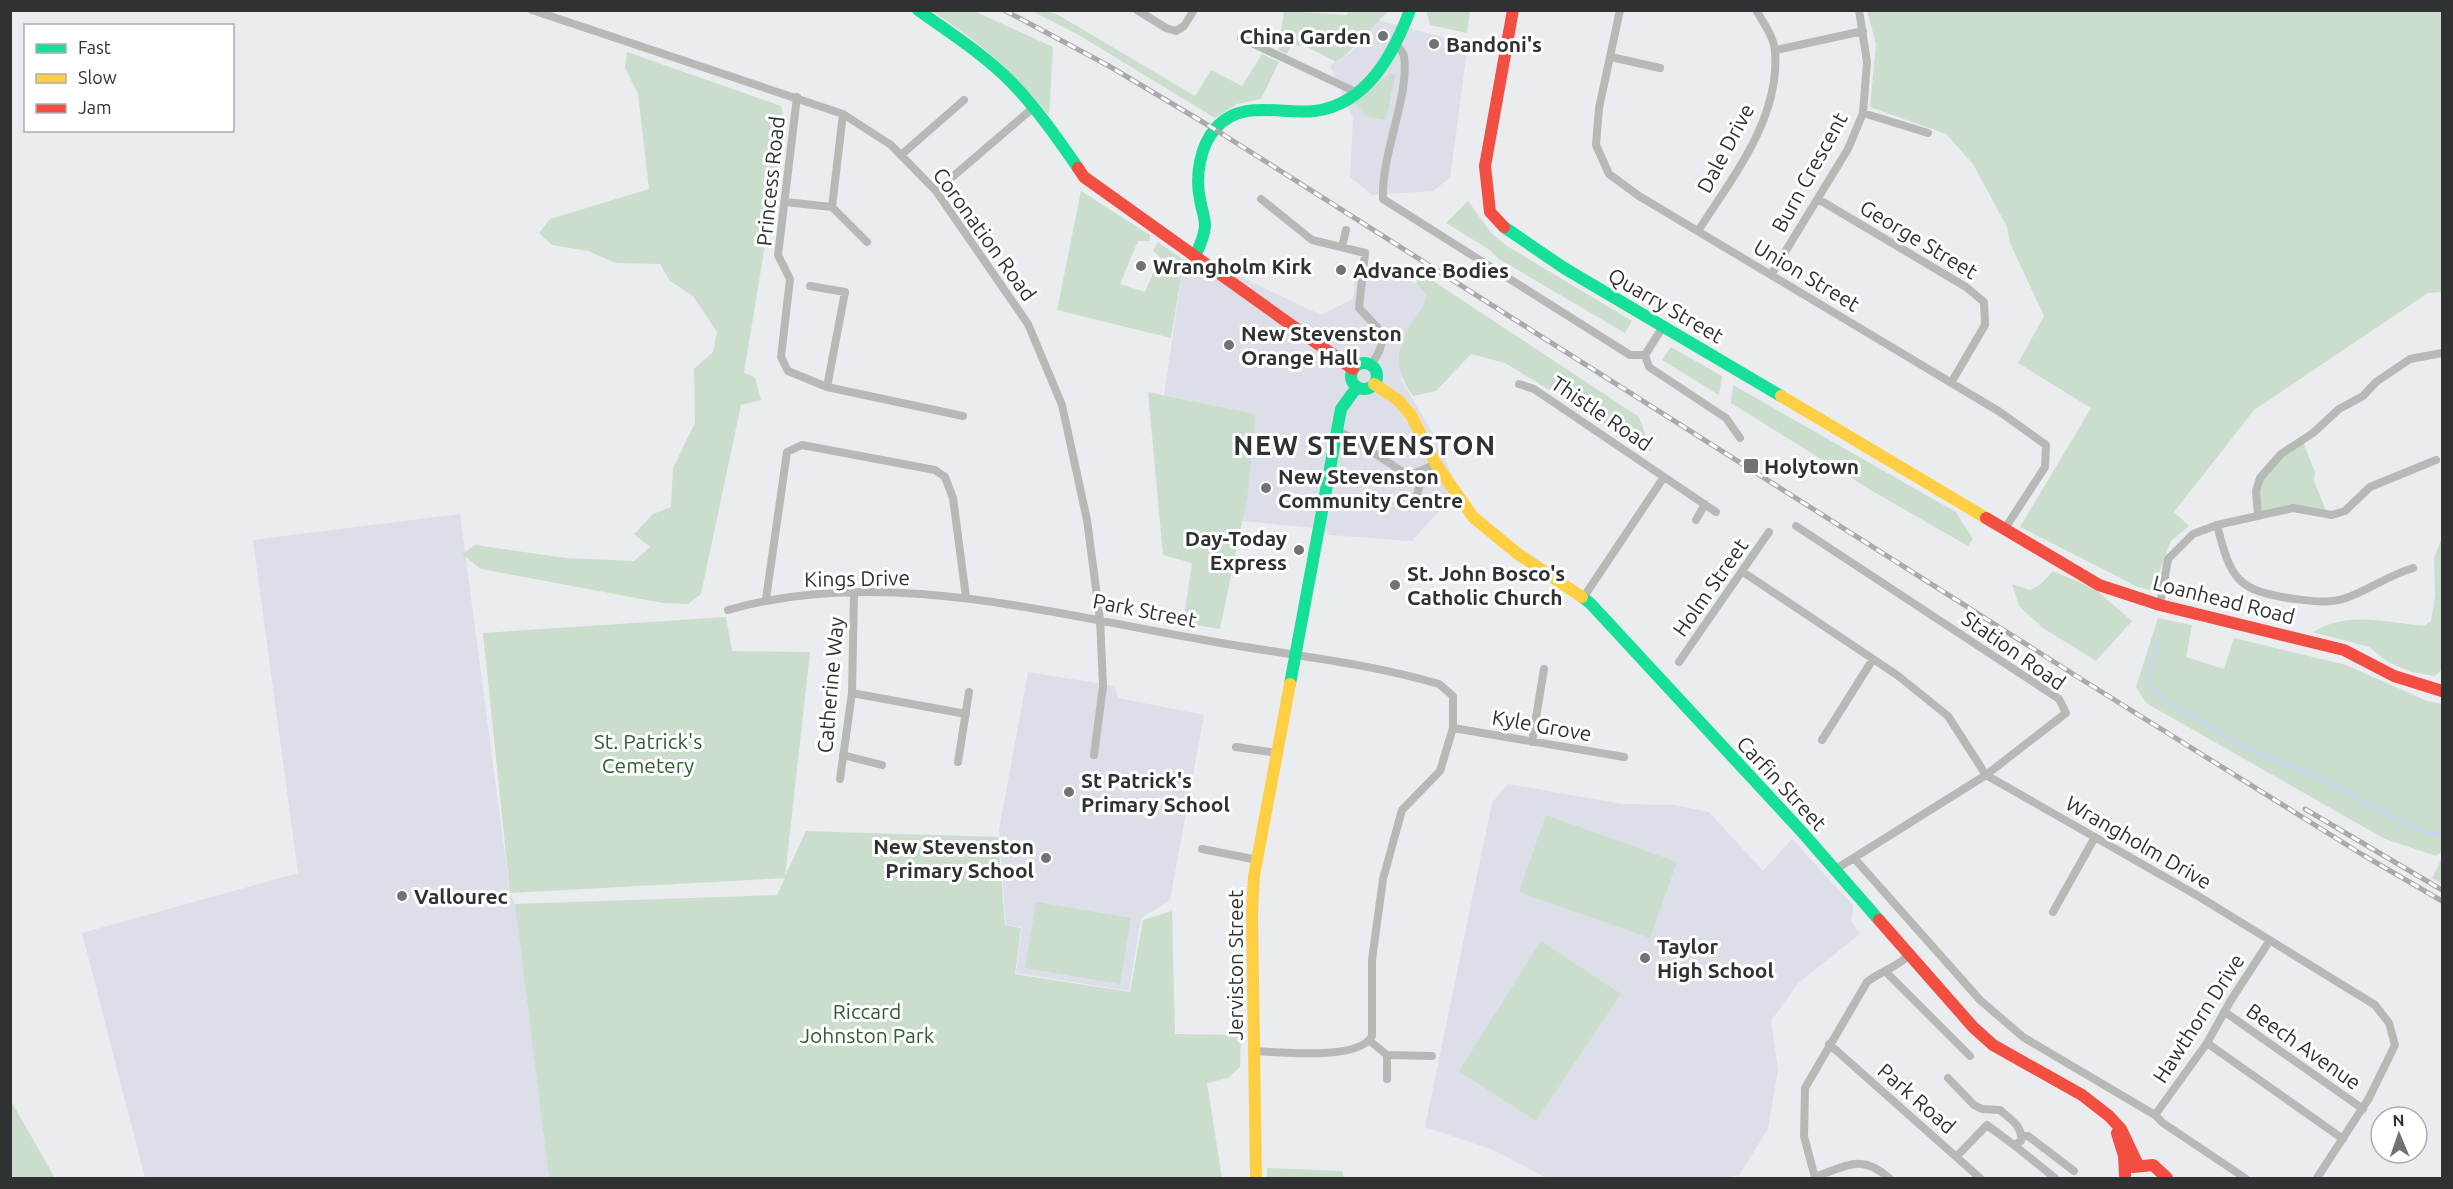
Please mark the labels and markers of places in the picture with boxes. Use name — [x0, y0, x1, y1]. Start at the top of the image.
place label: China Garden — [1239, 24, 1371, 48]
marker: China Garden — [1376, 29, 1390, 43]
place label: Bandoni's — [1446, 32, 1542, 56]
marker: Bandoni's — [1427, 37, 1441, 51]
place label: Wrangholm Kirk — [1153, 254, 1312, 278]
place label: Advance Bodies — [1353, 258, 1509, 282]
marker: Wrangholm Kirk — [1134, 259, 1148, 273]
marker: Advance Bodies — [1334, 263, 1348, 277]
place label: New Stevenston Orange Hall — [1241, 321, 1402, 369]
marker: New Stevenston Orange Hall — [1222, 338, 1236, 352]
place label: Holytown — [1764, 454, 1859, 478]
marker: Holytown — [1742, 457, 1760, 475]
place label: New Stevenston Community Centre — [1278, 464, 1463, 512]
marker: New Stevenston Community Centre — [1259, 481, 1273, 495]
place label: Day-Today Express — [1185, 526, 1287, 574]
marker: Day-Today Express — [1292, 543, 1306, 557]
place label: St. John Bosco's Catholic Church — [1407, 561, 1565, 609]
marker: St. John Bosco's Catholic Church — [1388, 578, 1402, 592]
place label: St Patrick's Primary School — [1081, 768, 1230, 816]
marker: St Patrick's Primary School — [1062, 785, 1076, 799]
place label: New Stevenston Primary School — [873, 834, 1034, 882]
marker: New Stevenston Primary School — [1039, 851, 1053, 865]
place label: Vallourec — [414, 884, 508, 908]
marker: Vallourec — [395, 889, 409, 903]
place label: Taylor High School — [1657, 934, 1774, 982]
marker: Taylor High School — [1638, 951, 1652, 965]

